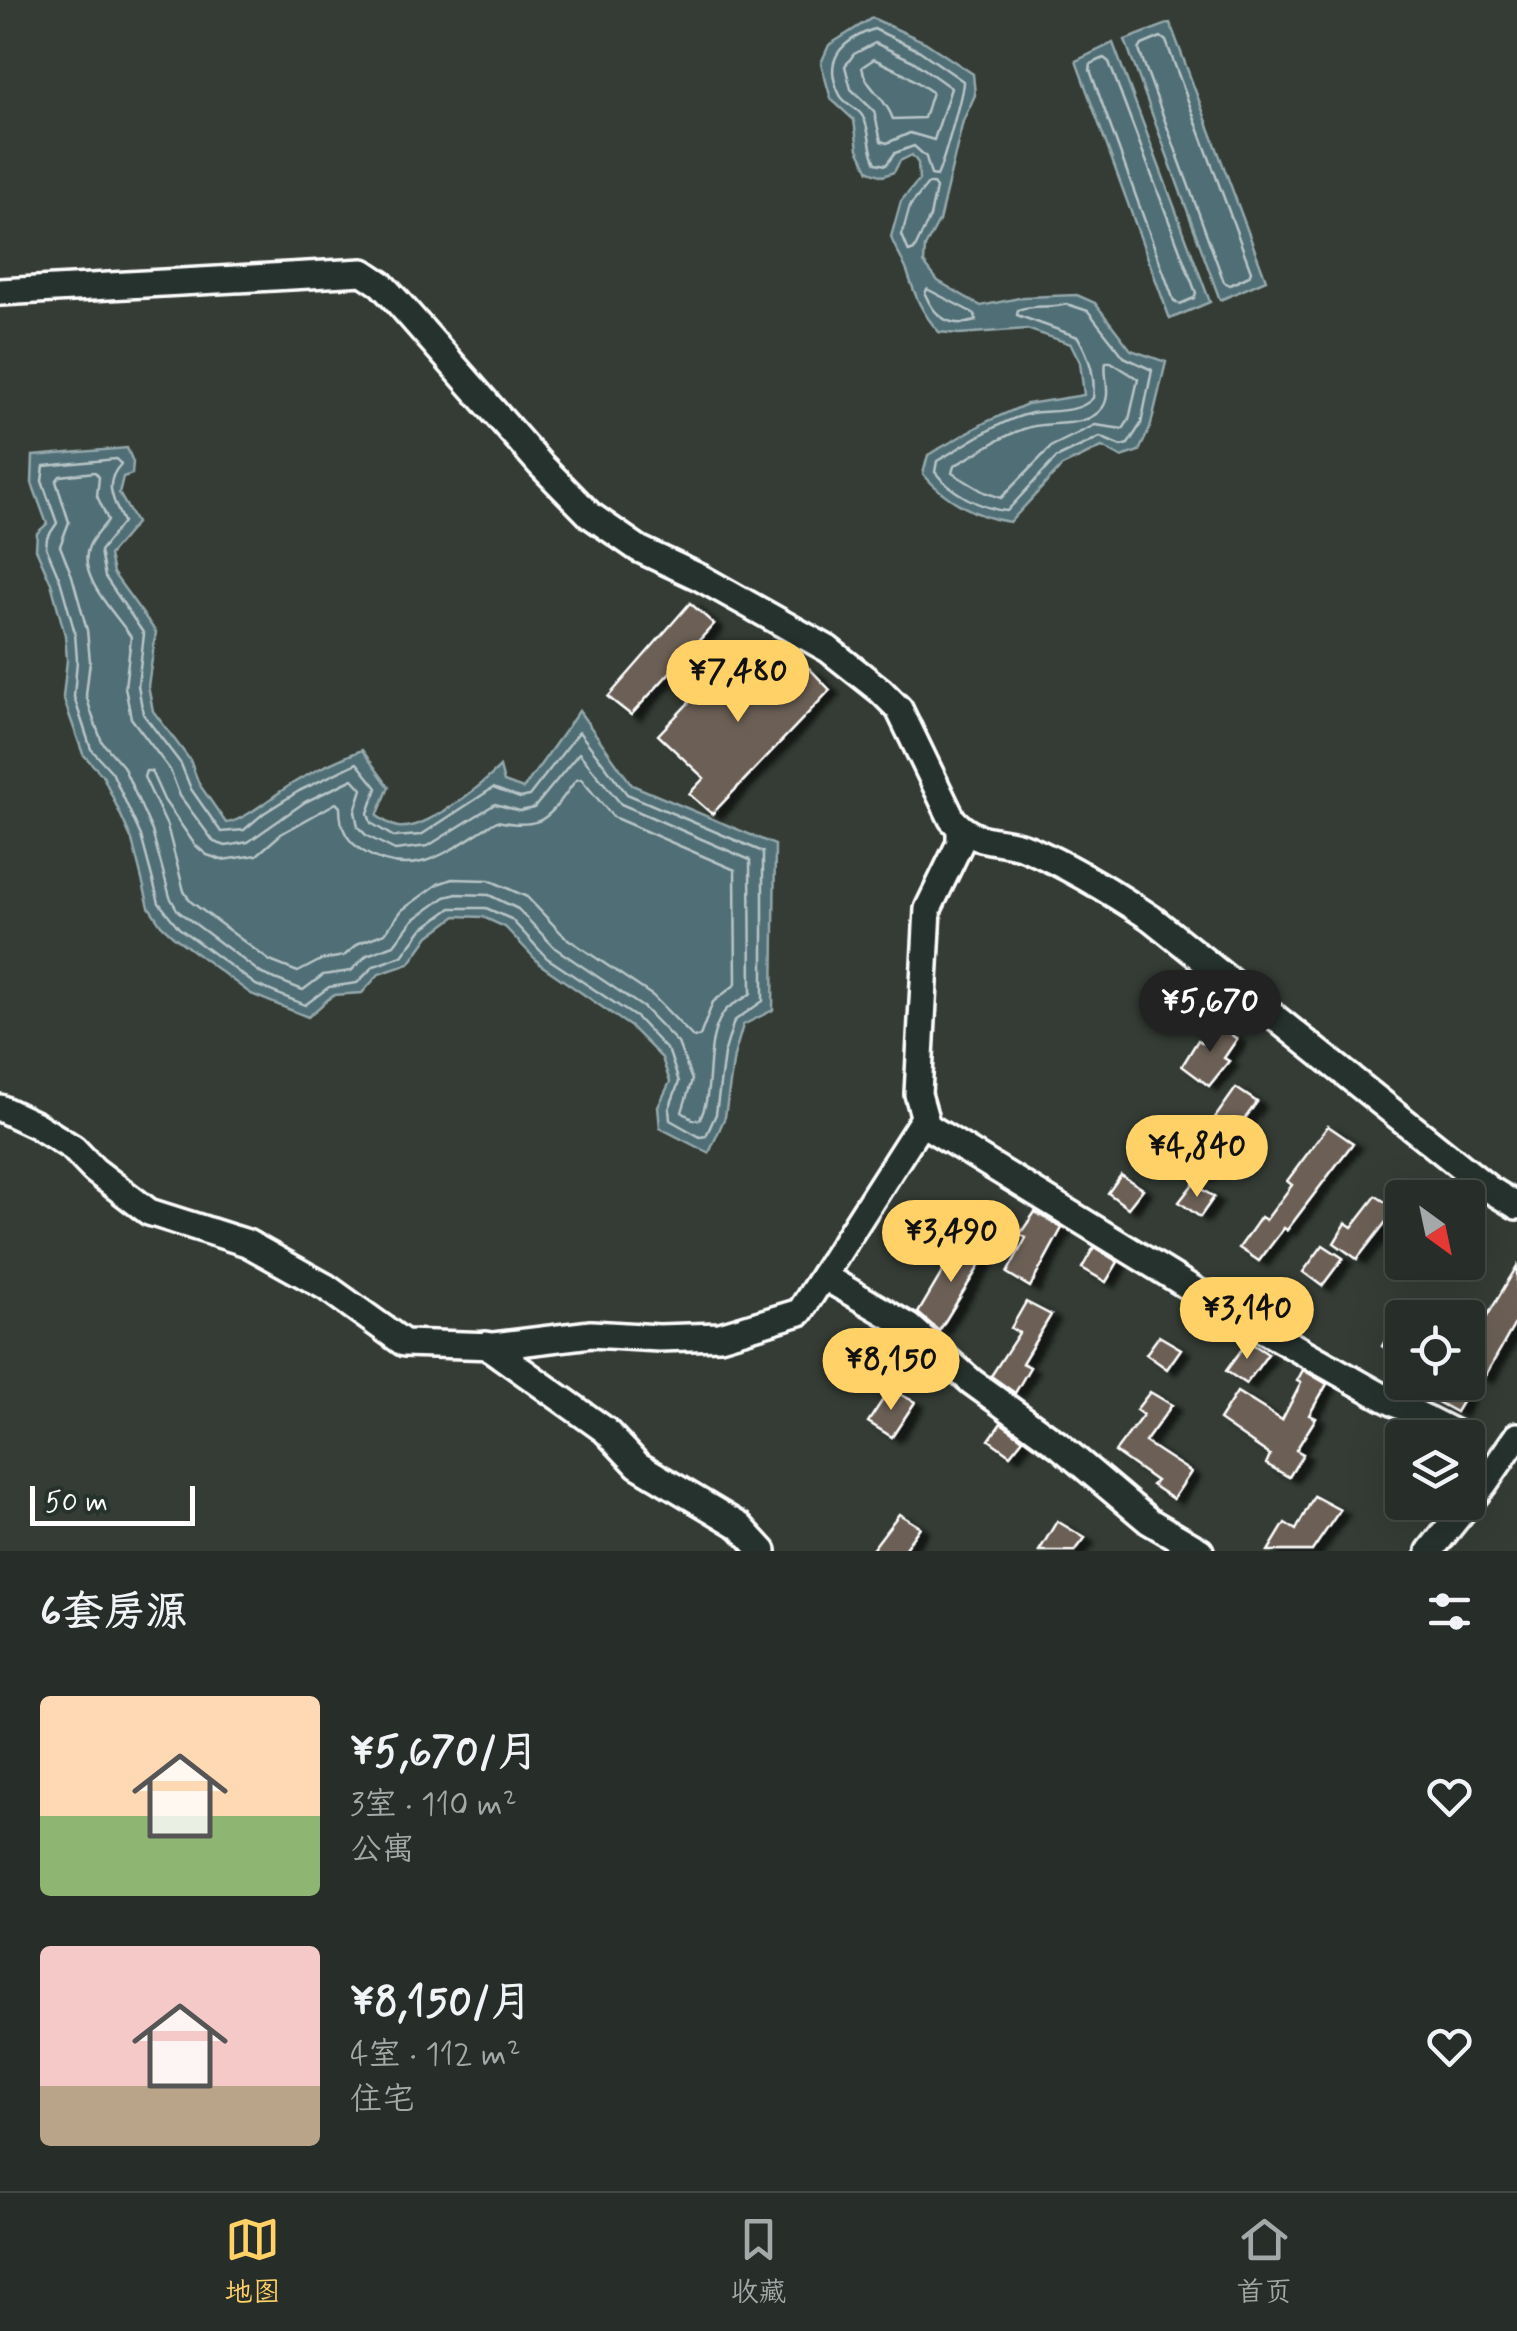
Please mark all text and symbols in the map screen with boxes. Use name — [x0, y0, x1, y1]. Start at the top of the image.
pin: ¥7,480 — [657, 640, 819, 725]
text: ¥7,480 — [688, 651, 788, 693]
pin: ¥5,670 — [1129, 970, 1291, 1055]
text: ¥5,670 — [1161, 981, 1259, 1023]
pin: ¥4,840 — [1116, 1115, 1278, 1200]
text: ¥4,840 — [1148, 1126, 1246, 1168]
north arrow — [1385, 1180, 1485, 1280]
map controls — [1385, 1180, 1485, 1520]
pin: ¥3,490 — [870, 1200, 1032, 1285]
text: ¥3,490 — [904, 1211, 998, 1253]
pin: ¥3,140 — [1166, 1277, 1328, 1362]
text: ¥3,140 — [1202, 1288, 1292, 1330]
button: locate — [1385, 1300, 1485, 1400]
pin: ¥8,150 — [810, 1328, 972, 1413]
text: ¥8,150 — [845, 1339, 937, 1381]
button: layers — [1385, 1420, 1485, 1520]
scale bar — [30, 1481, 195, 1526]
text: 50 m — [45, 1485, 108, 1522]
icon: filters — [1422, 1584, 1477, 1639]
text: 6套房源 — [40, 1586, 188, 1641]
text: ¥5,670/月 — [350, 1726, 539, 1781]
icon: home — [120, 1736, 240, 1856]
icon: heart — [1422, 1769, 1477, 1824]
text: 3室 · 110 m² — [350, 1784, 517, 1826]
text: 公寓 — [350, 1829, 414, 1871]
text: ¥8,150/月 — [350, 1976, 532, 2031]
icon: home — [120, 1986, 240, 2106]
icon: heart — [1422, 2019, 1477, 2074]
text: 4室 · 112 m² — [350, 2034, 521, 2076]
text: 住宅 — [350, 2079, 414, 2121]
tab: 地图 — [225, 2212, 281, 2312]
tab: 收藏 — [730, 2212, 786, 2312]
tab: 首页 — [1236, 2212, 1292, 2312]

